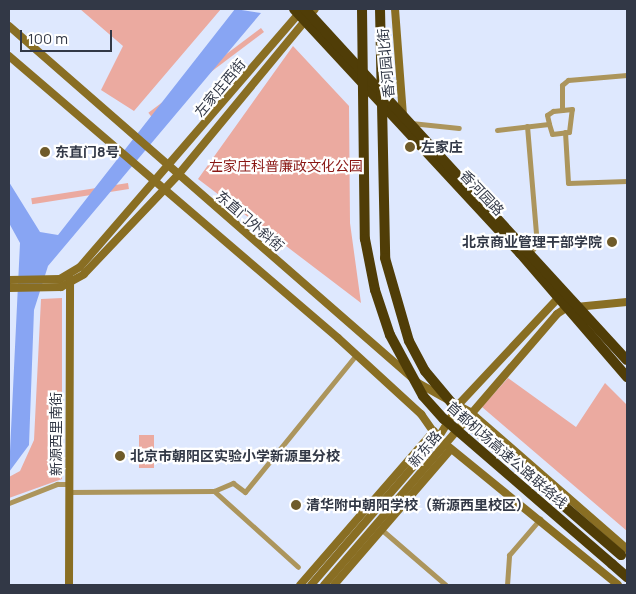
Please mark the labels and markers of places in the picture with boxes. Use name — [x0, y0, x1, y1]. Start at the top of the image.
place label: 左家庄 — [421, 139, 463, 155]
marker: 左家庄 — [403, 140, 417, 154]
place label: 东直门8号 — [55, 144, 120, 160]
marker: 东直门8号 — [39, 146, 51, 158]
place label: 北京商业管理干部学院 — [462, 234, 602, 250]
marker: 北京商业管理干部学院 — [606, 236, 618, 248]
place label: 北京市朝阳区实验小学新源里分校 — [130, 448, 340, 464]
marker: 北京市朝阳区实验小学新源里分校 — [114, 450, 126, 462]
place label: 清华附中朝阳学校（新源西里校区） — [306, 497, 530, 513]
marker: 清华附中朝阳学校（新源西里校区） — [290, 499, 302, 511]

